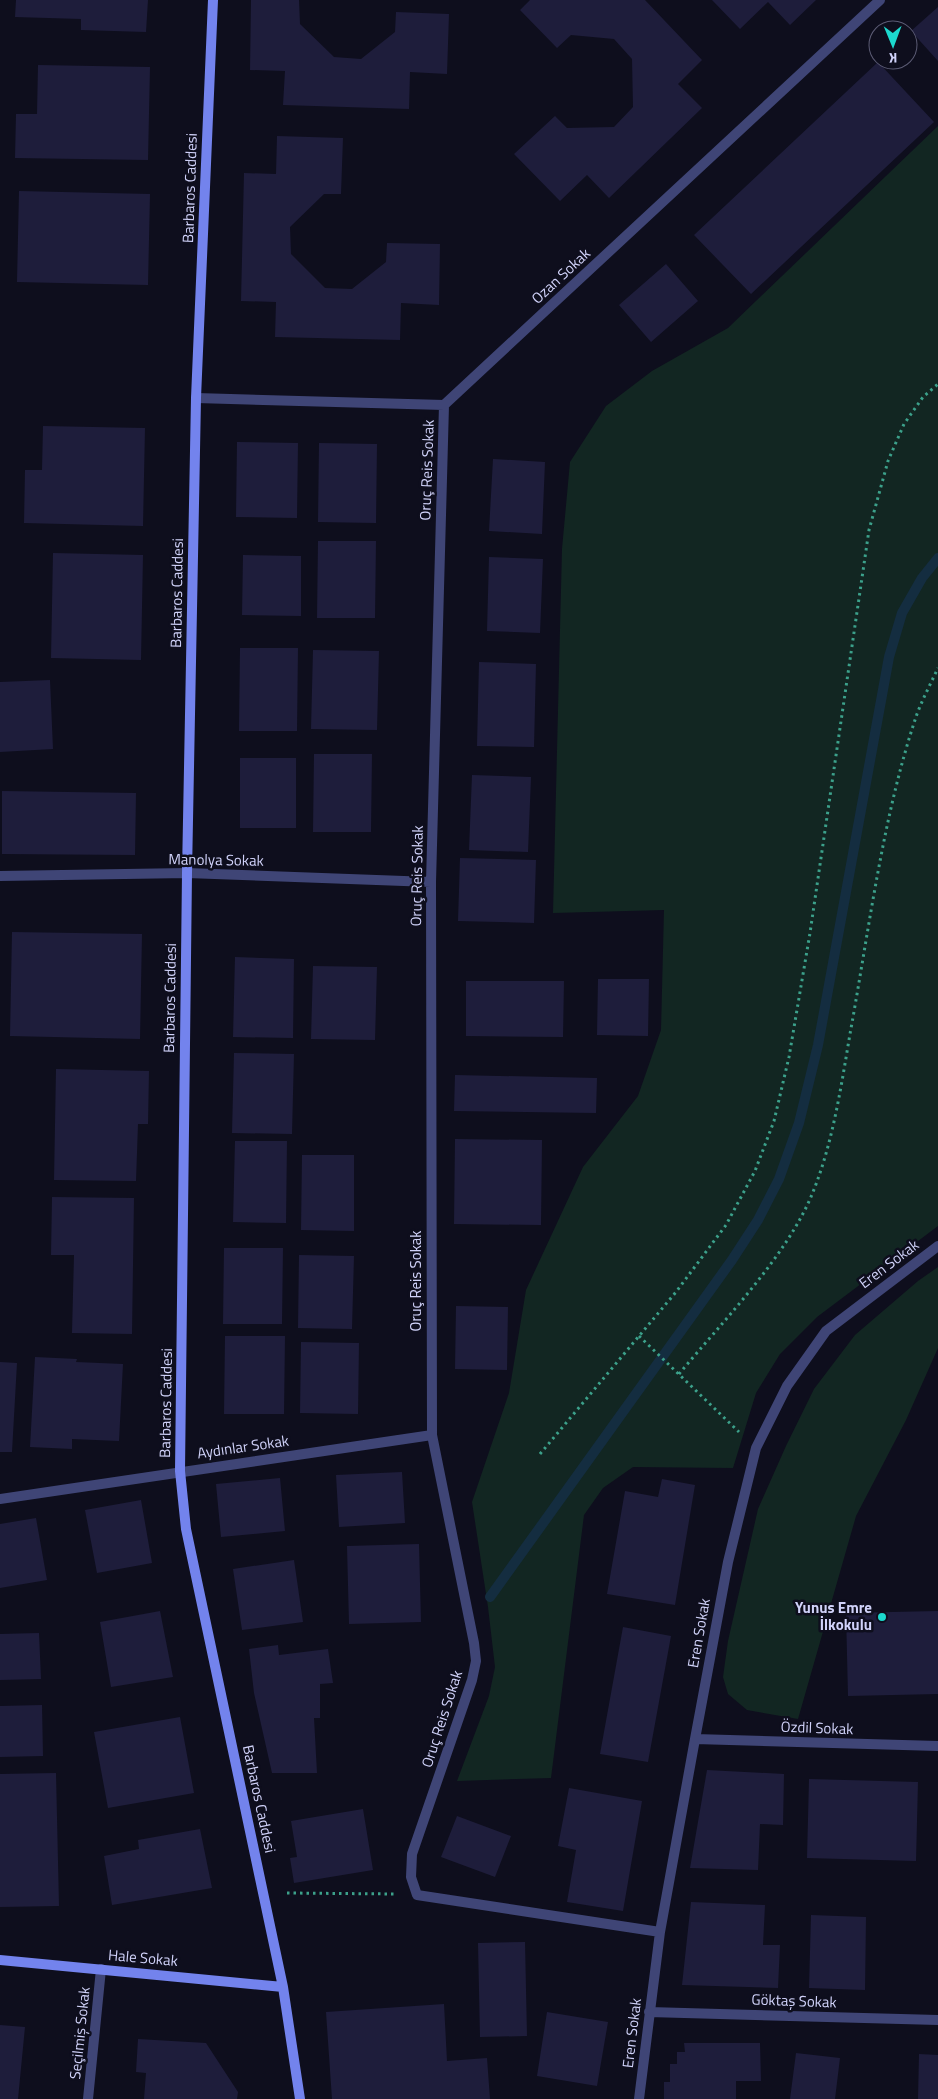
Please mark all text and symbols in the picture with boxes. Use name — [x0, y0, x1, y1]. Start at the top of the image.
north arrow — [868, 20, 918, 70]
text: K — [888, 48, 898, 69]
street label: Barbaros Caddesi — [176, 133, 203, 243]
street label: Ozan Sokak — [526, 242, 595, 309]
street label: Oruç Reis Sokak — [413, 419, 440, 521]
street label: Barbaros Caddesi — [164, 538, 189, 648]
street label: Oruç Reis Sokak — [404, 825, 429, 927]
street label: Manolya Sokak — [168, 847, 264, 872]
street label: Barbaros Caddesi — [157, 943, 182, 1053]
street label: Oruç Reis Sokak — [404, 1230, 427, 1332]
street label: Eren Sokak — [854, 1233, 924, 1294]
street label: Barbaros Caddesi — [153, 1348, 178, 1458]
street label: Aydınlar Sokak — [196, 1429, 290, 1464]
street label: Eren Sokak — [681, 1596, 716, 1669]
place label: Yunus Emre İlkokulu — [795, 1596, 872, 1636]
marker: Yunus Emre İlkokulu — [876, 1611, 888, 1623]
street label: Oruç Reis Sokak — [415, 1667, 468, 1770]
street label: Özdil Sokak — [780, 1715, 854, 1740]
street label: Barbaros Caddesi — [237, 1743, 282, 1855]
street label: Hale Sokak — [107, 1943, 179, 1972]
street label: Seçilmiş Sokak — [63, 1986, 96, 2080]
street label: Göktaş Sokak — [751, 1988, 837, 2013]
street label: Eren Sokak — [616, 1997, 647, 2069]

